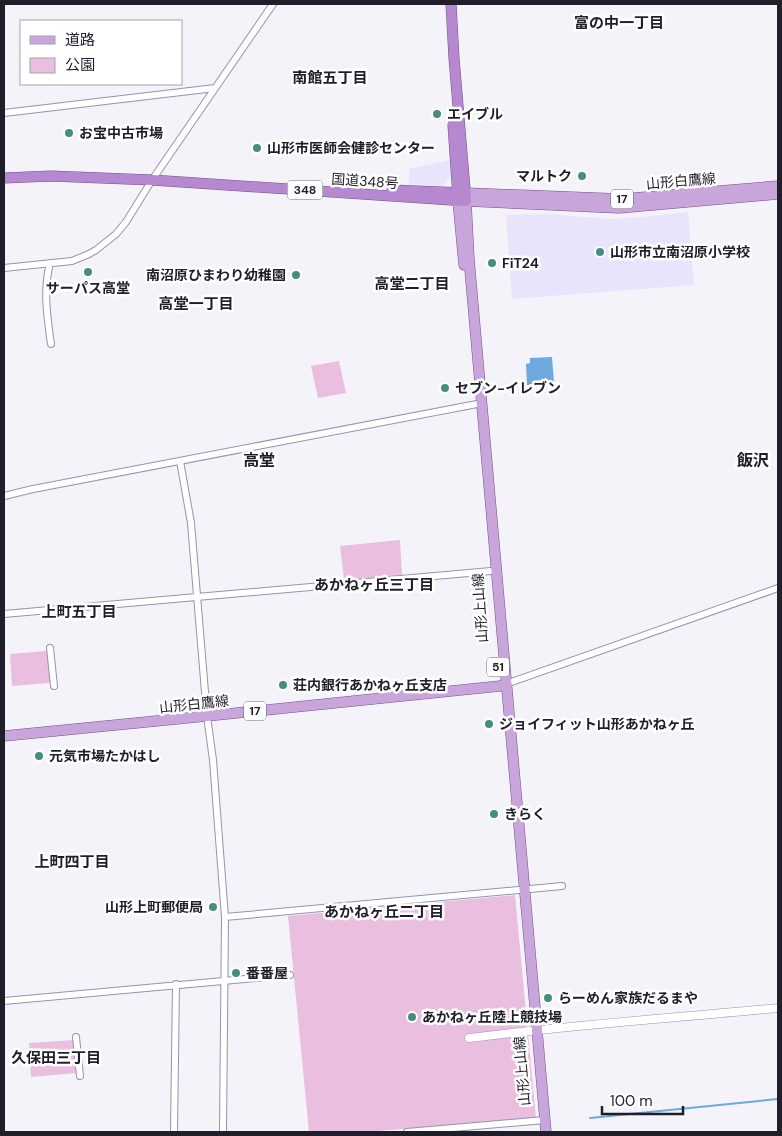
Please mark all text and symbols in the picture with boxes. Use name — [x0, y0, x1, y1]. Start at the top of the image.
district label: 富の中一丁目 — [574, 13, 664, 33]
legend — [20, 20, 182, 85]
text: 道路 — [65, 30, 95, 50]
text: 公園 — [65, 55, 95, 75]
district label: 南館五丁目 — [292, 68, 368, 88]
place label: エイブル — [447, 105, 503, 123]
marker: エイブル — [431, 108, 443, 120]
place label: お宝中古市場 — [79, 124, 163, 142]
marker: お宝中古市場 — [63, 127, 75, 139]
place label: 山形市医師会健診センター — [267, 139, 435, 157]
marker: 山形市医師会健診センター — [251, 142, 263, 154]
place label: マルトク — [516, 167, 572, 185]
street label: 山形白鷹線 — [645, 169, 717, 193]
street label: 国道348号 — [331, 170, 399, 192]
marker: マルトク — [576, 170, 588, 182]
road number: 348 — [288, 180, 322, 200]
road number: 17 — [611, 190, 633, 208]
place label: 山形市立南沼原小学校 — [610, 243, 750, 261]
marker: 山形市立南沼原小学校 — [594, 246, 606, 258]
place label: FiT24 — [502, 254, 539, 272]
marker: FiT24 — [486, 257, 498, 269]
marker: サーパス高堂 — [82, 266, 94, 278]
place label: 南沼原ひまわり幼稚園 — [146, 266, 286, 284]
marker: 南沼原ひまわり幼稚園 — [290, 269, 302, 281]
district label: 高堂二丁目 — [374, 274, 450, 294]
place label: サーパス高堂 — [46, 279, 130, 297]
district label: 高堂一丁目 — [158, 294, 234, 314]
place label: セブン-イレブン — [455, 379, 561, 397]
marker: セブン-イレブン — [439, 382, 451, 394]
district label: 高堂 — [243, 450, 275, 471]
district label: 飯沢 — [736, 450, 769, 471]
street label: 山形上山線 — [469, 572, 491, 644]
district label: あかねヶ丘三丁目 — [314, 575, 434, 595]
district label: 上町五丁目 — [41, 602, 117, 622]
road number: 51 — [487, 658, 509, 676]
place label: 荘内銀行あかねヶ丘支店 — [293, 676, 447, 694]
marker: 荘内銀行あかねヶ丘支店 — [277, 679, 289, 691]
street label: 山形白鷹線 — [158, 691, 230, 717]
road number: 17 — [244, 701, 266, 720]
place label: ジョイフィット山形あかねヶ丘 — [499, 715, 695, 733]
marker: ジョイフィット山形あかねヶ丘 — [483, 718, 495, 730]
place label: 元気市場たかはし — [49, 747, 160, 765]
marker: 元気市場たかはし — [33, 750, 45, 762]
place label: きらく — [504, 805, 546, 823]
marker: きらく — [488, 808, 500, 820]
district label: 上町四丁目 — [34, 852, 110, 872]
place label: 山形上町郵便局 — [105, 898, 203, 916]
marker: 山形上町郵便局 — [207, 901, 219, 913]
district label: あかねヶ丘二丁目 — [324, 902, 444, 922]
place label: 番番屋 — [246, 964, 288, 982]
marker: 番番屋 — [230, 967, 242, 979]
place label: らーめん家族だるまや — [558, 989, 698, 1007]
marker: らーめん家族だるまや — [542, 992, 554, 1004]
place label: あかねヶ丘陸上競技場 — [422, 1008, 562, 1026]
marker: あかねヶ丘陸上競技場 — [406, 1011, 418, 1023]
street label: 山形上山線 — [510, 1035, 534, 1107]
district label: 久保田三丁目 — [11, 1048, 101, 1068]
scale bar — [602, 1084, 683, 1116]
text: 100 m — [610, 1091, 653, 1111]

